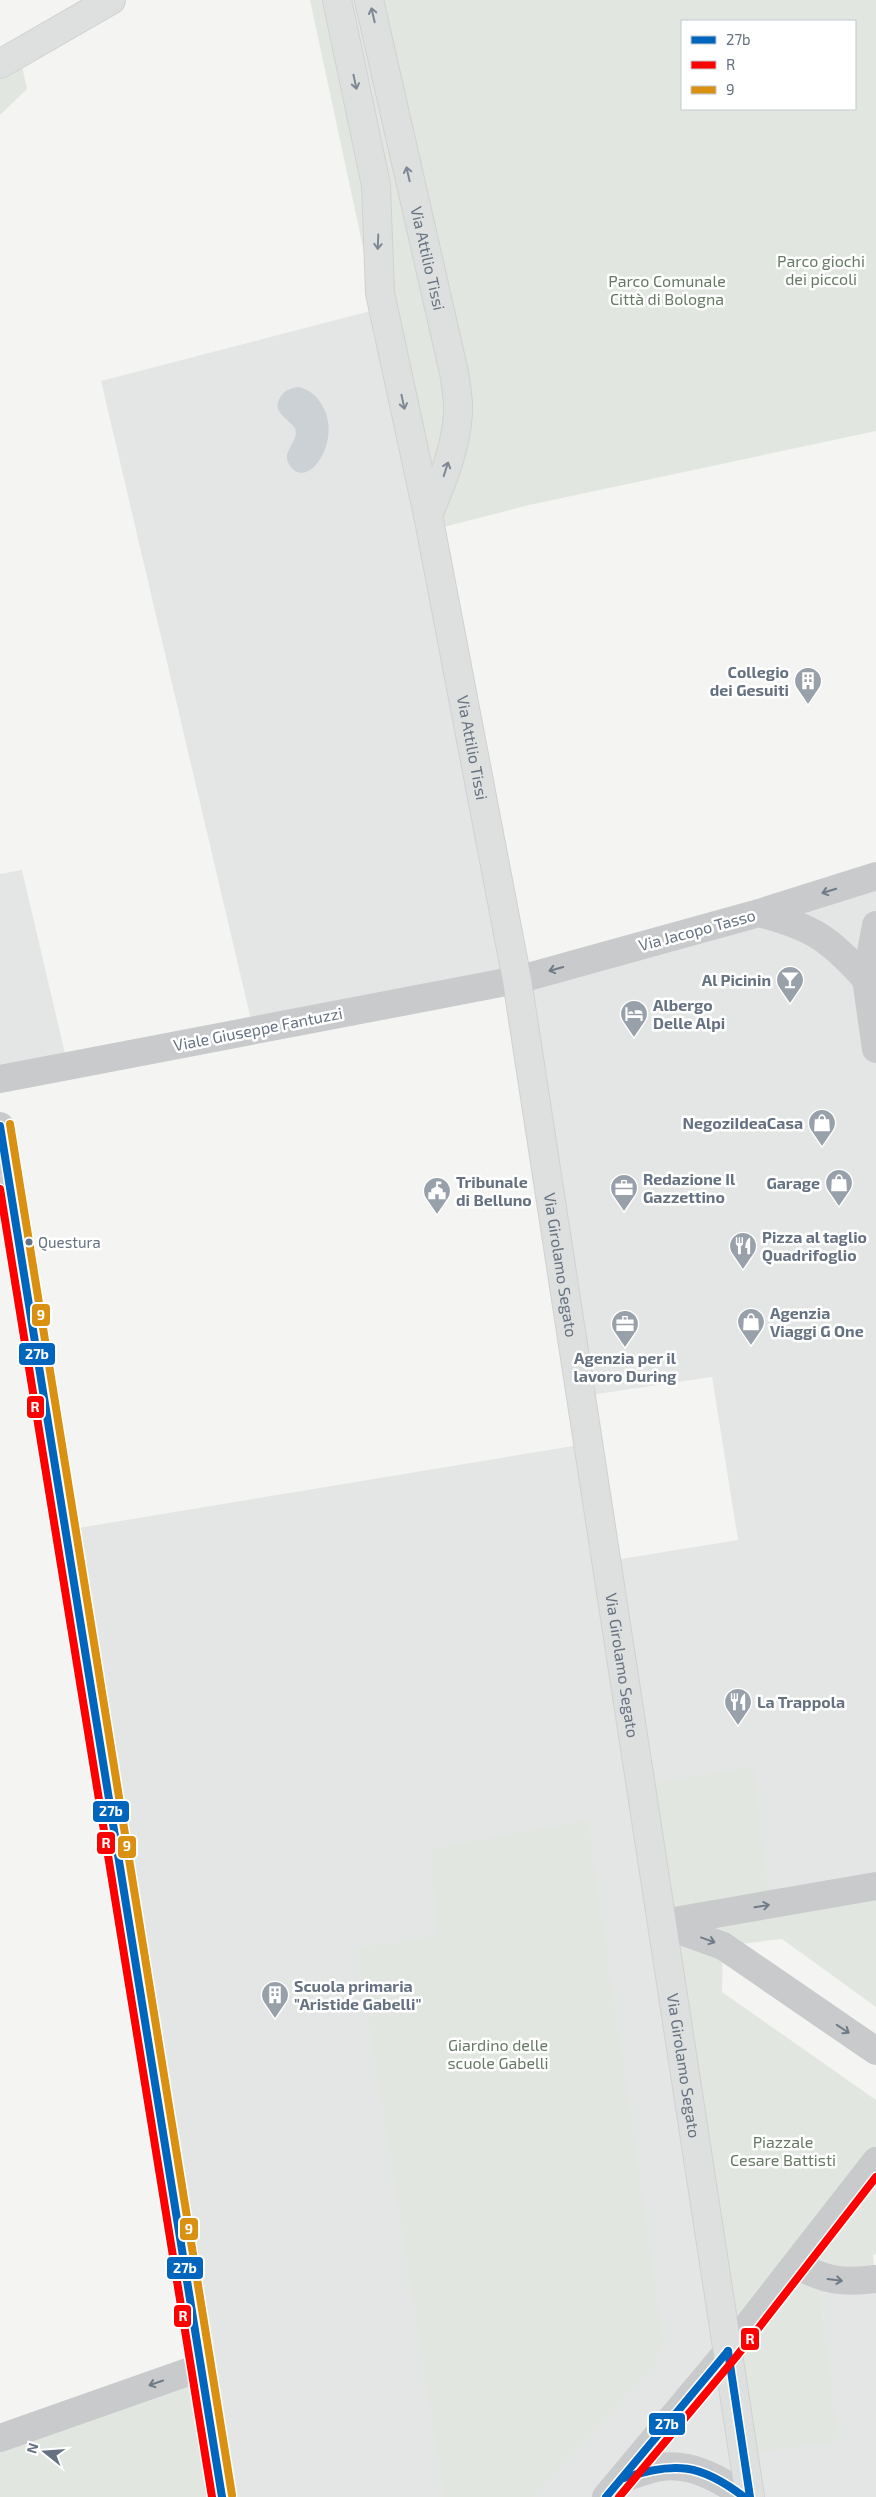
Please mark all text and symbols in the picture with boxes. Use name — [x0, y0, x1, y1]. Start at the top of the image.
one-way arrow — [368, 8, 377, 24]
legend — [681, 20, 856, 110]
text: 27b — [726, 30, 751, 48]
text: R — [726, 55, 735, 73]
one-way arrow — [350, 74, 360, 90]
text: 9 — [726, 80, 735, 98]
one-way arrow — [403, 166, 412, 182]
street label: Via Attilio Tissi — [407, 204, 449, 312]
one-way arrow — [373, 234, 382, 250]
park label: Parco giochi dei piccoli — [777, 251, 865, 288]
park label: Parco Comunale Città di Bologna — [608, 271, 726, 308]
one-way arrow — [399, 394, 408, 410]
one-way arrow — [442, 462, 451, 478]
place label: Collegio dei Gesuiti — [710, 662, 789, 699]
building icon: Collegio dei Gesuiti — [793, 666, 823, 705]
street label: Via Attilio Tissi — [454, 693, 492, 801]
one-way arrow — [822, 887, 838, 896]
street label: Via Jacopo Tasso — [636, 905, 757, 954]
one-way arrow — [548, 964, 564, 974]
bar icon: Al Picinin — [775, 965, 805, 1004]
place label: Al Picinin — [702, 970, 771, 989]
place label: Albergo Delle Alpi — [653, 995, 725, 1032]
hotel icon: Albergo Delle Alpi — [619, 999, 649, 1038]
street label: Viale Giuseppe Fantuzzi — [172, 1003, 344, 1054]
shop icon: NegoziIdeaCasa — [807, 1108, 837, 1147]
place label: NegoziIdeaCasa — [682, 1113, 803, 1132]
shop icon: Garage — [824, 1168, 854, 1207]
place label: Redazione Il Gazzettino — [643, 1169, 736, 1206]
place label: Tribunale di Belluno — [456, 1172, 532, 1209]
office icon: Redazione Il Gazzettino — [609, 1173, 639, 1212]
place label: Garage — [766, 1173, 820, 1192]
public building icon: Tribunale di Belluno — [422, 1176, 452, 1215]
street label: Via Girolamo Segato — [541, 1191, 582, 1339]
place label: Pizza al taglio Quadrifoglio — [762, 1227, 867, 1265]
restaurant icon: Pizza al taglio Quadrifoglio — [728, 1231, 758, 1270]
place label: Questura — [38, 1233, 101, 1252]
marker: Questura — [24, 1237, 34, 1247]
line badge: 9 — [31, 1303, 51, 1327]
place label: Agenzia Viaggi G One — [770, 1303, 864, 1340]
text: 9 — [37, 1306, 45, 1323]
shop icon: Agenzia Viaggi G One — [736, 1307, 766, 1346]
office icon: Agenzia per il lavoro During — [610, 1309, 640, 1348]
line badge: 27b — [18, 1342, 56, 1366]
text: 27b — [25, 1345, 49, 1362]
place label: Agenzia per il lavoro During — [574, 1348, 677, 1385]
line badge: R — [26, 1395, 45, 1419]
text: R — [30, 1398, 40, 1415]
street label: Via Girolamo Segato — [602, 1592, 643, 1739]
restaurant icon: La Trappola — [723, 1687, 753, 1726]
place label: La Trappola — [757, 1692, 845, 1711]
line badge: 27b — [92, 1800, 130, 1823]
text: 27b — [99, 1802, 123, 1819]
line badge: R — [96, 1831, 116, 1855]
text: R — [101, 1834, 111, 1851]
line badge: 9 — [117, 1835, 137, 1859]
text: 9 — [123, 1837, 131, 1854]
one-way arrow — [753, 1901, 769, 1911]
one-way arrow — [699, 1936, 715, 1945]
place label: Scuola primaria "Aristide Gabelli" — [294, 1976, 422, 2013]
building icon: Scuola primaria "Aristide Gabelli" — [260, 1980, 290, 2019]
street label: Via Girolamo Segato — [664, 1992, 705, 2139]
one-way arrow — [836, 2024, 850, 2034]
park label: Giardino delle scuole Gabelli — [447, 2035, 549, 2072]
park label: Piazzale Cesare Battisti — [730, 2132, 836, 2169]
line badge: 9 — [179, 2217, 199, 2241]
text: 9 — [185, 2220, 193, 2237]
line badge: 27b — [166, 2256, 204, 2280]
text: 27b — [173, 2259, 197, 2276]
one-way arrow — [827, 2275, 843, 2285]
line badge: R — [173, 2304, 192, 2328]
text: R — [178, 2307, 188, 2324]
line badge: R — [740, 2327, 760, 2351]
text: R — [745, 2330, 755, 2347]
one-way arrow — [148, 2379, 164, 2389]
line badge: 27b — [648, 2412, 686, 2436]
text: 27b — [655, 2415, 679, 2432]
north arrow — [20, 2427, 70, 2477]
text: N — [22, 2441, 42, 2455]

